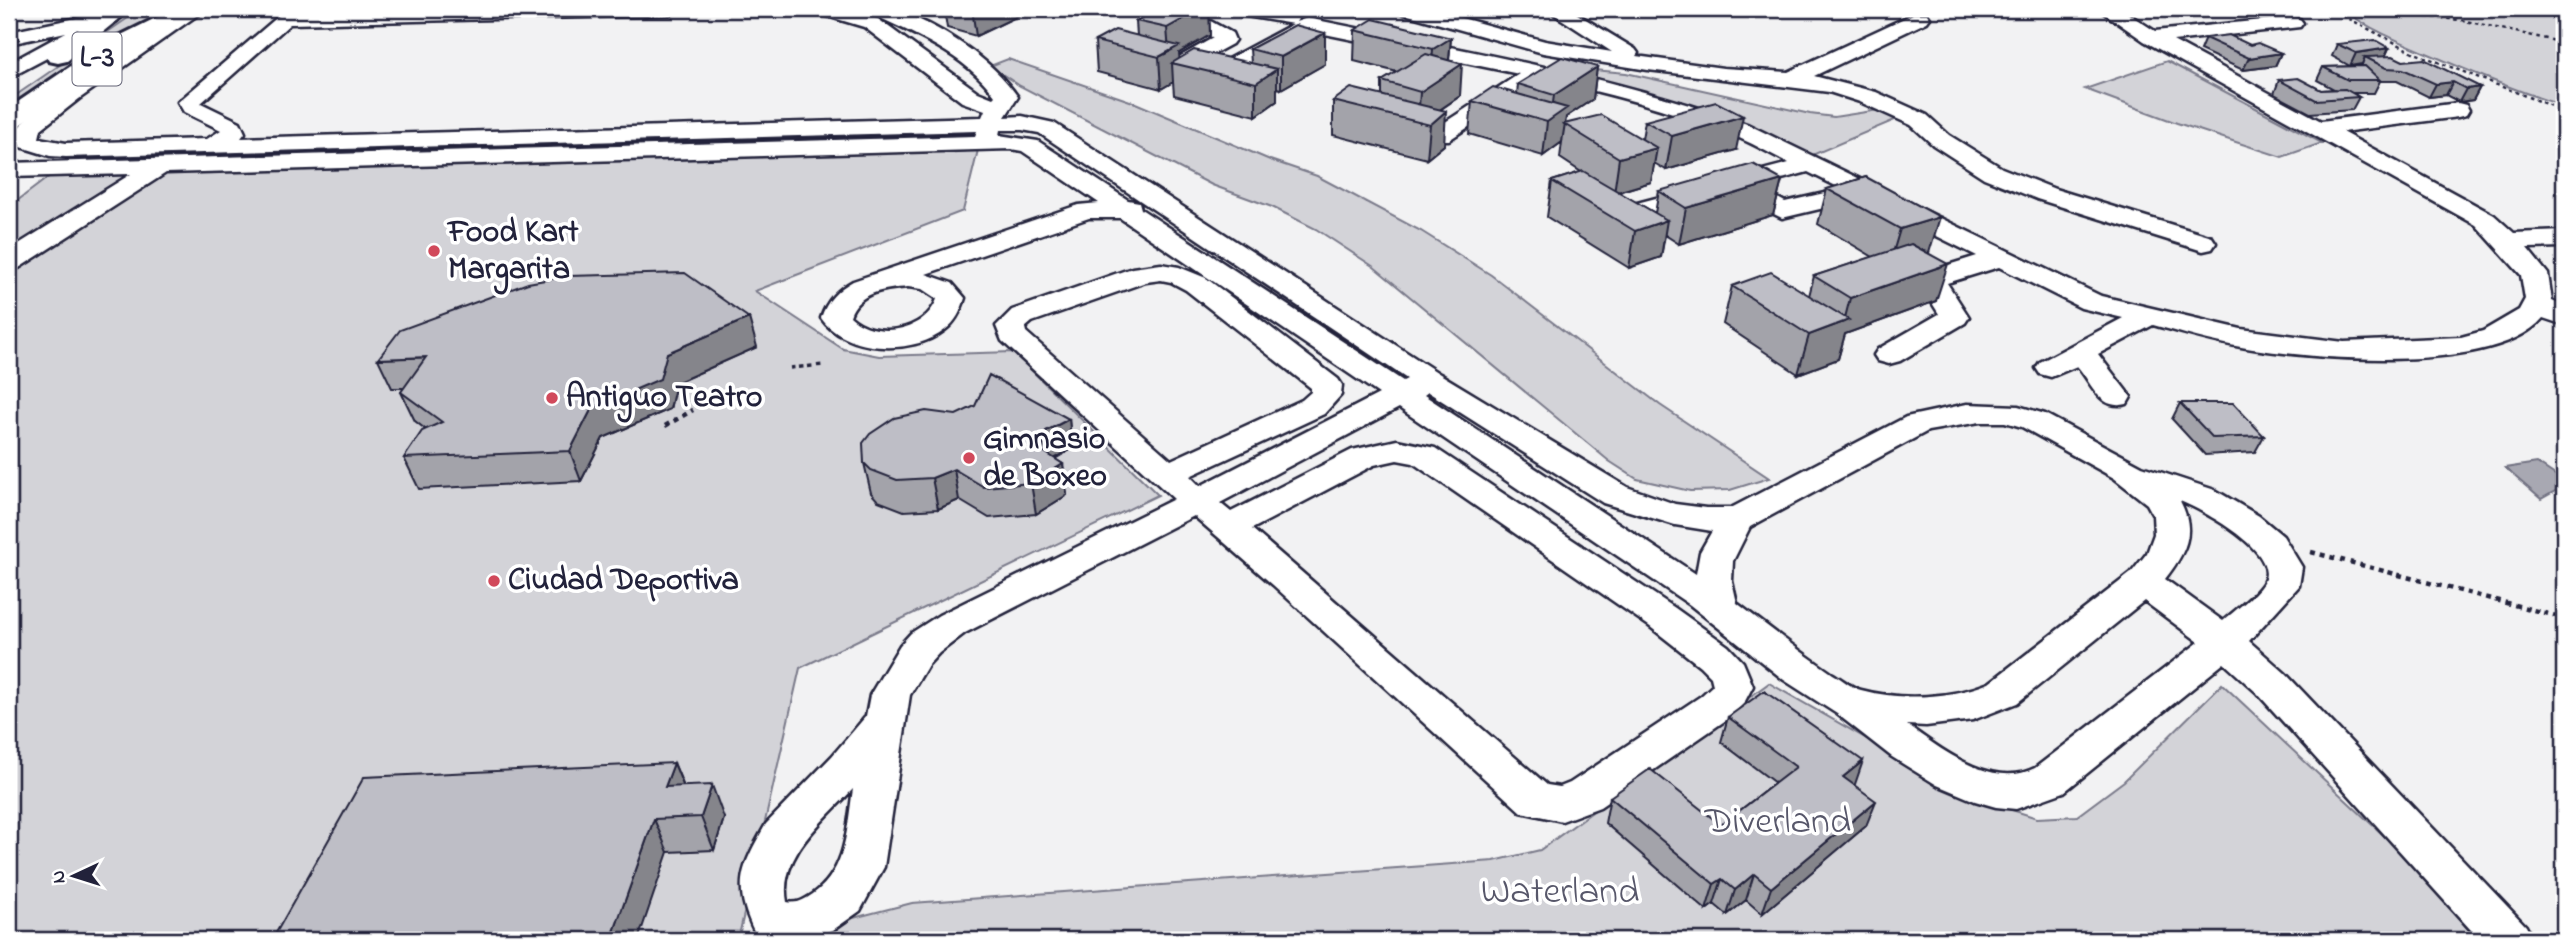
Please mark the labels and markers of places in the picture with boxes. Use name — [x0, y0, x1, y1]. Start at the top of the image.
place label: Food Kart Margarita — [446, 210, 579, 295]
marker: Food Kart Margarita — [426, 243, 442, 259]
place label: Antiguo Teatro — [566, 375, 763, 423]
marker: Antiguo Teatro — [544, 390, 560, 406]
place label: Gimnasio de Boxeo — [983, 417, 1107, 501]
marker: Gimnasio de Boxeo — [961, 450, 977, 466]
place label: Ciudad Deportiva — [508, 558, 739, 605]
marker: Ciudad Deportiva — [486, 573, 502, 589]

